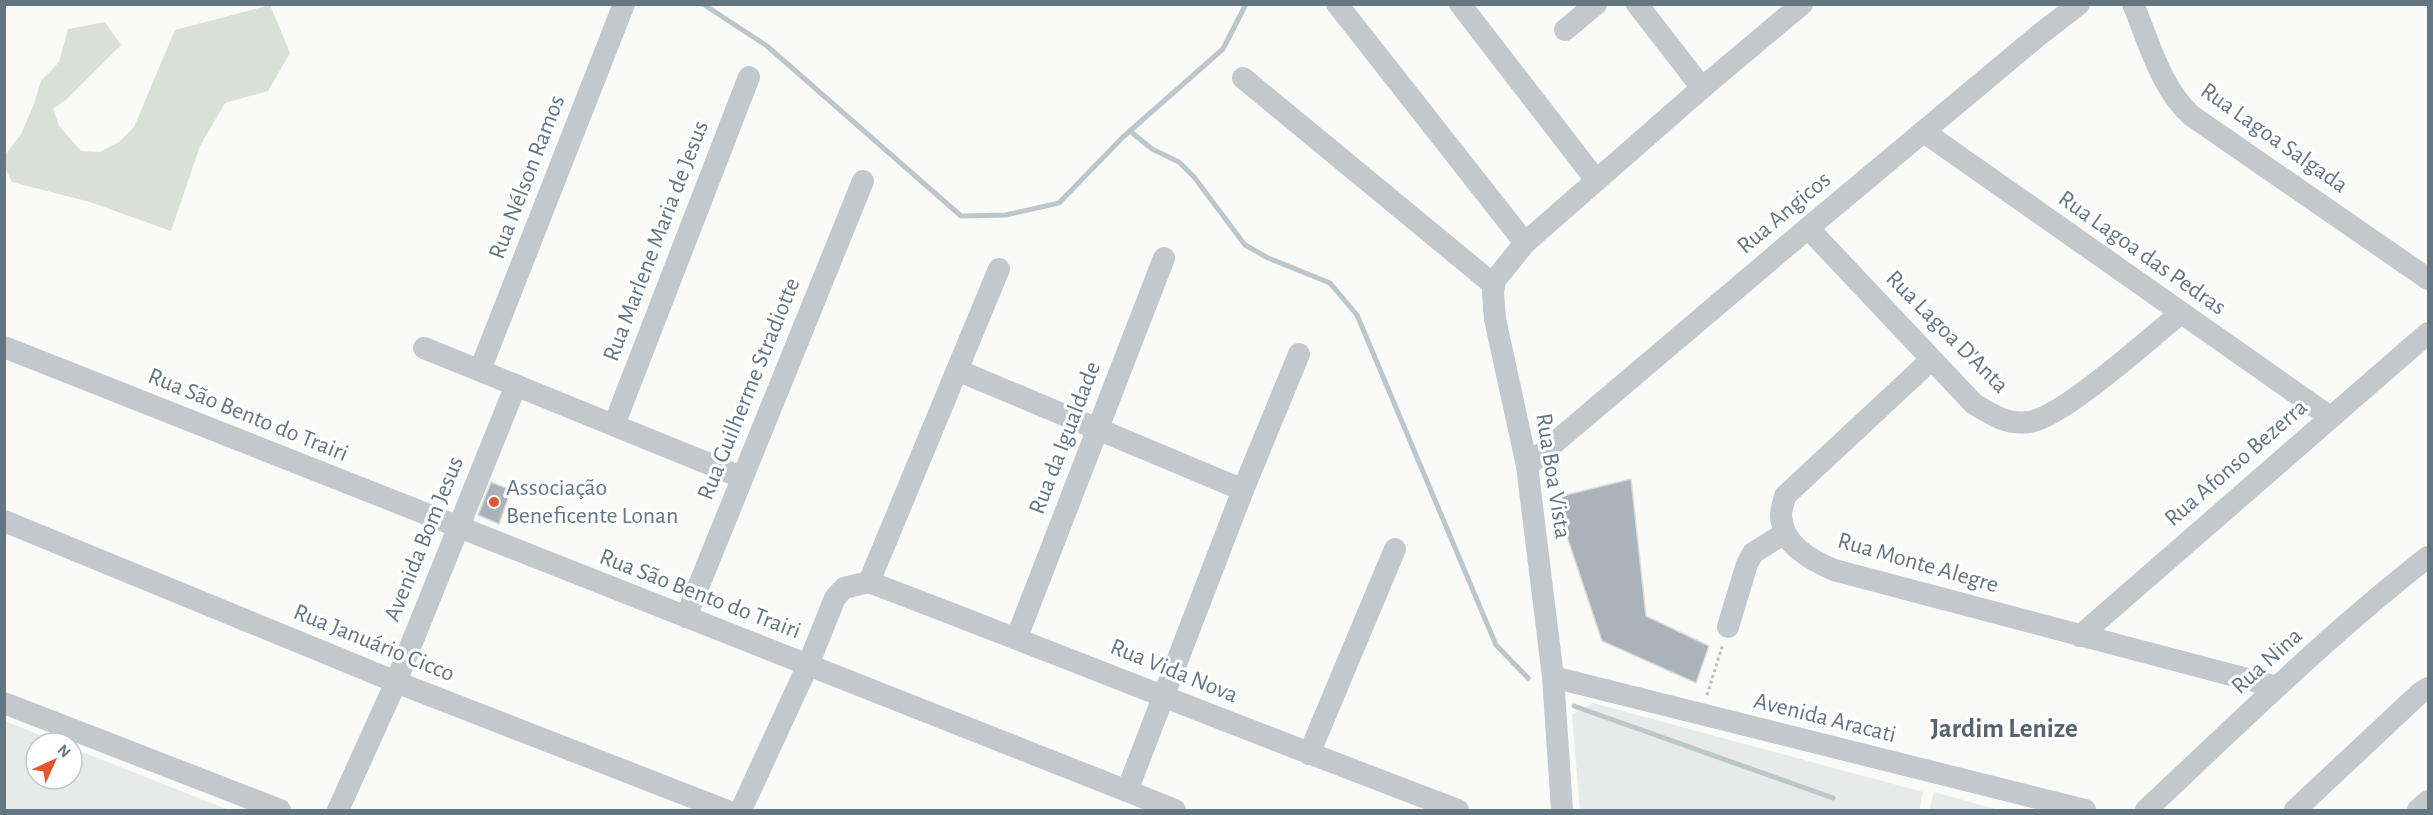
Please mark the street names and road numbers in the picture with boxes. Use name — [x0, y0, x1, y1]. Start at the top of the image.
street label: Rua Lagoa Salgada — [2196, 78, 2352, 198]
street label: Rua Nélson Ramos — [485, 92, 569, 262]
street label: Rua Marlene Maria de Jesus — [599, 117, 713, 365]
street label: Rua Angicos — [1733, 167, 1835, 259]
street label: Rua Lagoa das Pedras — [2054, 186, 2230, 320]
street label: Rua Lagoa D'Anta — [1881, 266, 2013, 398]
street label: Rua Guilherme Stradiotte — [693, 275, 805, 503]
street label: Rua da Igualdade — [1025, 358, 1105, 518]
street label: Rua São Bento do Trairi — [145, 364, 351, 466]
street label: Rua Afonso Bezerra — [2160, 395, 2312, 531]
street label: Rua Boa Vista — [1531, 412, 1575, 540]
street label: Avenida Bom Jesus — [380, 453, 468, 625]
street label: Rua Monte Alegre — [1835, 529, 2001, 597]
street label: Rua São Bento do Trairi — [596, 545, 804, 643]
street label: Rua Januário Cicco — [290, 600, 458, 686]
street label: Rua Nina — [2227, 623, 2307, 699]
street label: Rua Vida Nova — [1107, 635, 1241, 707]
street label: Avenida Aracati — [1751, 689, 1899, 747]

